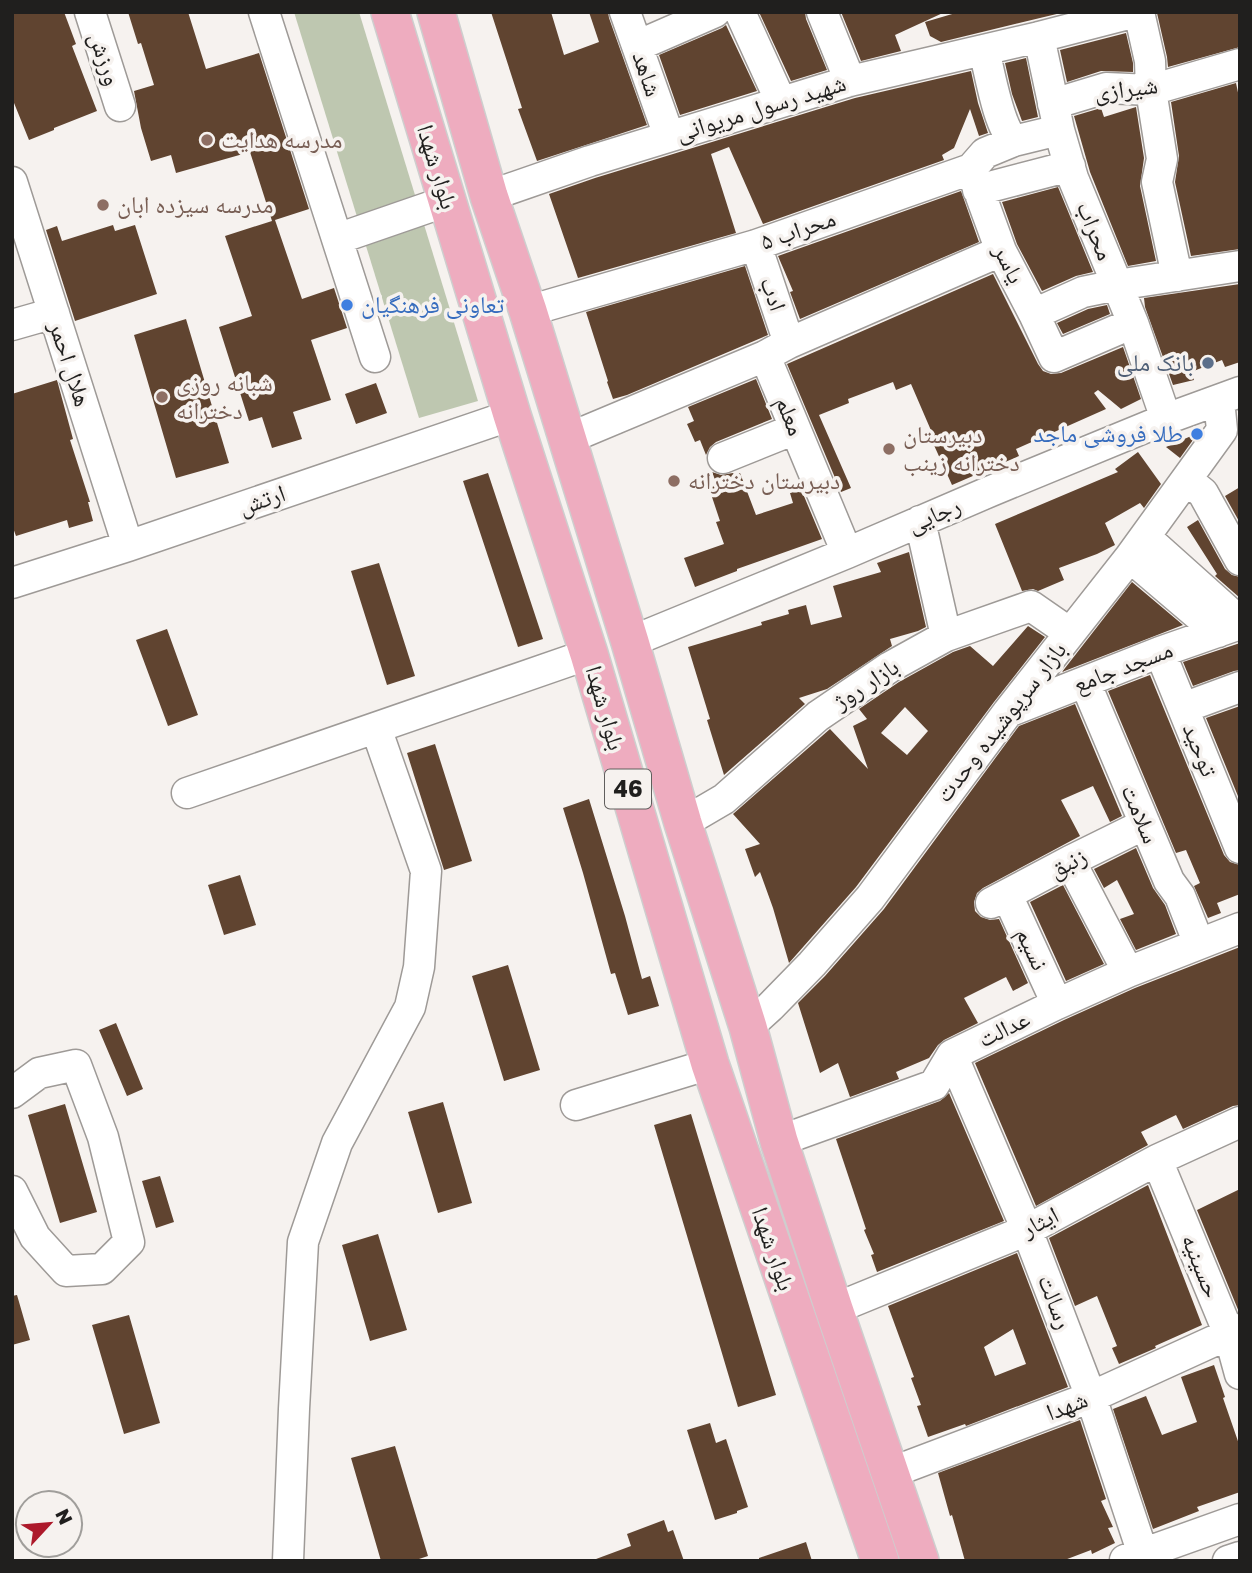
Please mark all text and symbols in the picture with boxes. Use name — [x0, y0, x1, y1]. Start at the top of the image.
street label: ورزش — [83, 28, 129, 89]
street label: شاهد — [627, 47, 670, 100]
street label: شهید رسول مریوانی — [672, 67, 849, 147]
street label: شیرازی — [1092, 69, 1159, 107]
street label: بلوار شهدا — [411, 121, 465, 212]
place label: مدرسه هدایت — [221, 124, 342, 153]
marker: مدرسه هدایت — [199, 132, 215, 148]
place label: مدرسه سیزده ابان — [117, 189, 274, 219]
marker: مدرسه سیزده ابان — [95, 197, 111, 213]
street label: محراب — [1071, 197, 1121, 264]
street label: محراب ۵ — [756, 202, 839, 256]
street label: یاسر — [988, 238, 1032, 288]
street label: ادب — [754, 273, 794, 315]
place label: تعاونی فرهنگیان — [361, 289, 504, 319]
marker: تعاونی فرهنگیان — [339, 297, 355, 313]
street label: هلال احمر — [43, 316, 99, 410]
place label: بانک ملی — [1117, 347, 1194, 377]
marker: بانک ملی — [1200, 355, 1216, 371]
place label: شبانه روزی دخترانه — [176, 367, 273, 424]
marker: شبانه روزی دخترانه — [154, 389, 170, 405]
street label: معلم — [768, 392, 812, 440]
place label: طلا فروشی ماجد — [1034, 418, 1183, 448]
place label: دبیرستان دخترانه زینب — [903, 419, 1020, 477]
marker: طلا فروشی ماجد — [1189, 426, 1205, 442]
marker: دبیرستان دخترانه زینب — [881, 441, 897, 457]
place label: دبیرستان دخترانه — [688, 465, 840, 495]
marker: دبیرستان دخترانه — [666, 473, 682, 489]
street label: ارتش — [234, 477, 289, 521]
street label: رجایی — [902, 489, 965, 539]
street label: مسجد جامع — [1069, 633, 1177, 700]
street label: بازار سرپوشیده وحدت — [928, 635, 1072, 808]
street label: بازار روژ — [826, 651, 904, 716]
street label: بلوار شهدا — [580, 662, 632, 753]
street label: توحید — [1177, 719, 1225, 780]
road number: 46 — [605, 769, 651, 808]
street label: سلامت — [1116, 780, 1167, 847]
street label: زنبق — [1044, 840, 1091, 884]
street label: نسیم — [1008, 922, 1056, 976]
street label: عدالت — [973, 1003, 1034, 1052]
street label: ایثار — [1015, 1199, 1063, 1243]
street label: بلوار شهدا — [746, 1203, 802, 1294]
street label: حسینیه — [1176, 1229, 1228, 1302]
street label: رسالت — [1033, 1270, 1080, 1333]
street label: شهدا — [1042, 1384, 1091, 1426]
north arrow — [14, 1489, 84, 1559]
text: N — [51, 1505, 78, 1528]

